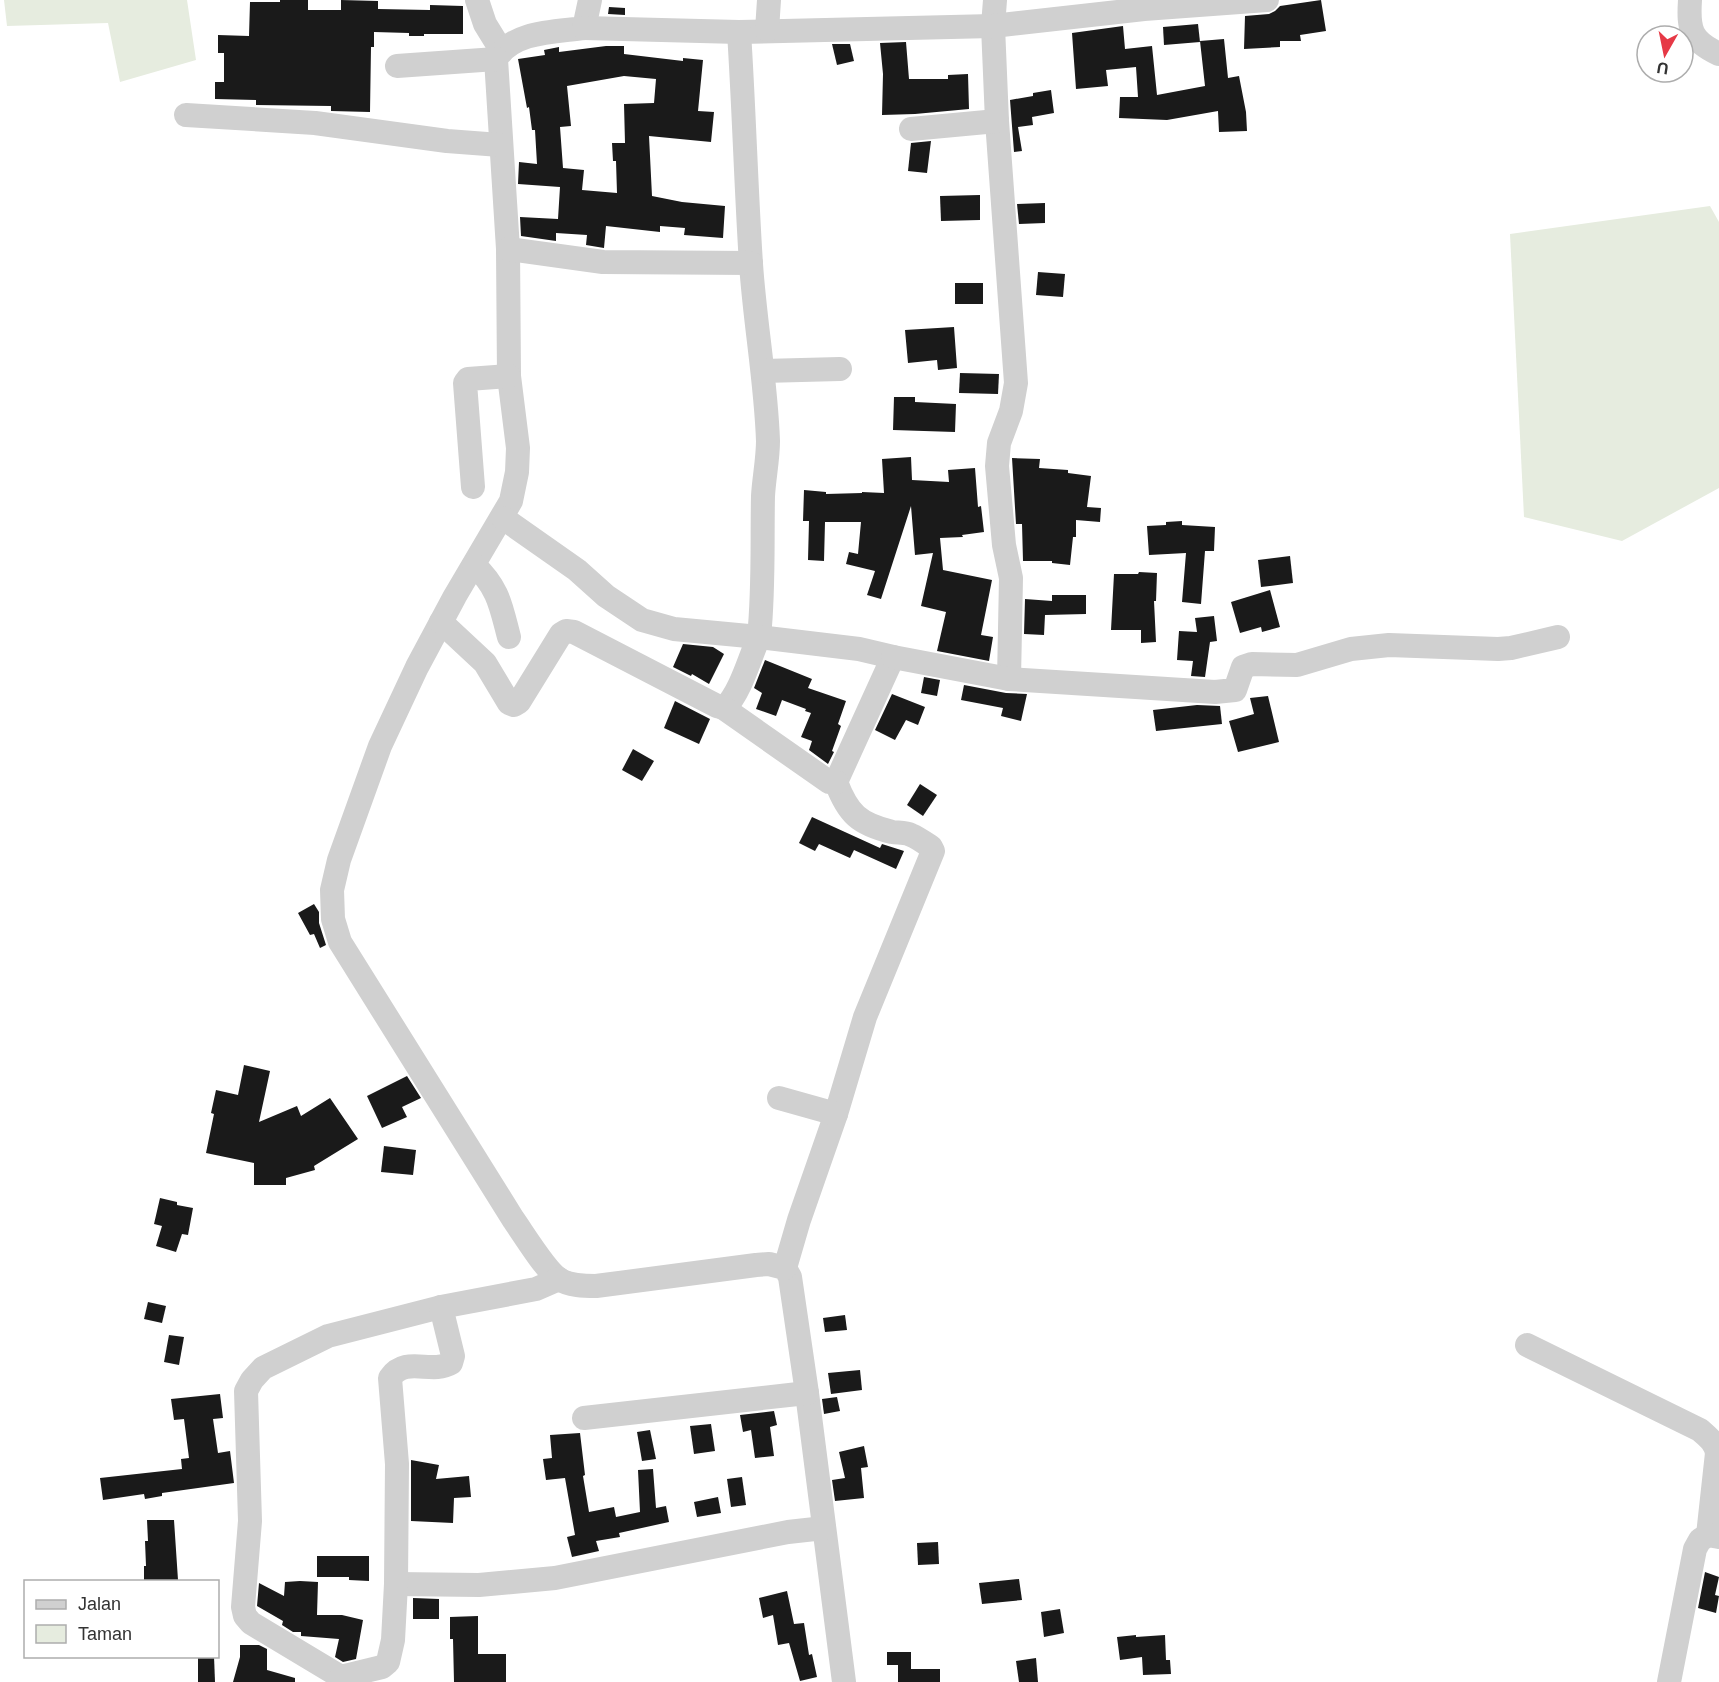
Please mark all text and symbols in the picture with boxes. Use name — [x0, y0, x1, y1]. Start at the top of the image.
north arrow — [1635, 24, 1695, 84]
text: U — [1656, 59, 1670, 78]
legend — [24, 1580, 219, 1658]
text: Jalan — [78, 1594, 121, 1614]
text: Taman — [78, 1624, 132, 1644]

